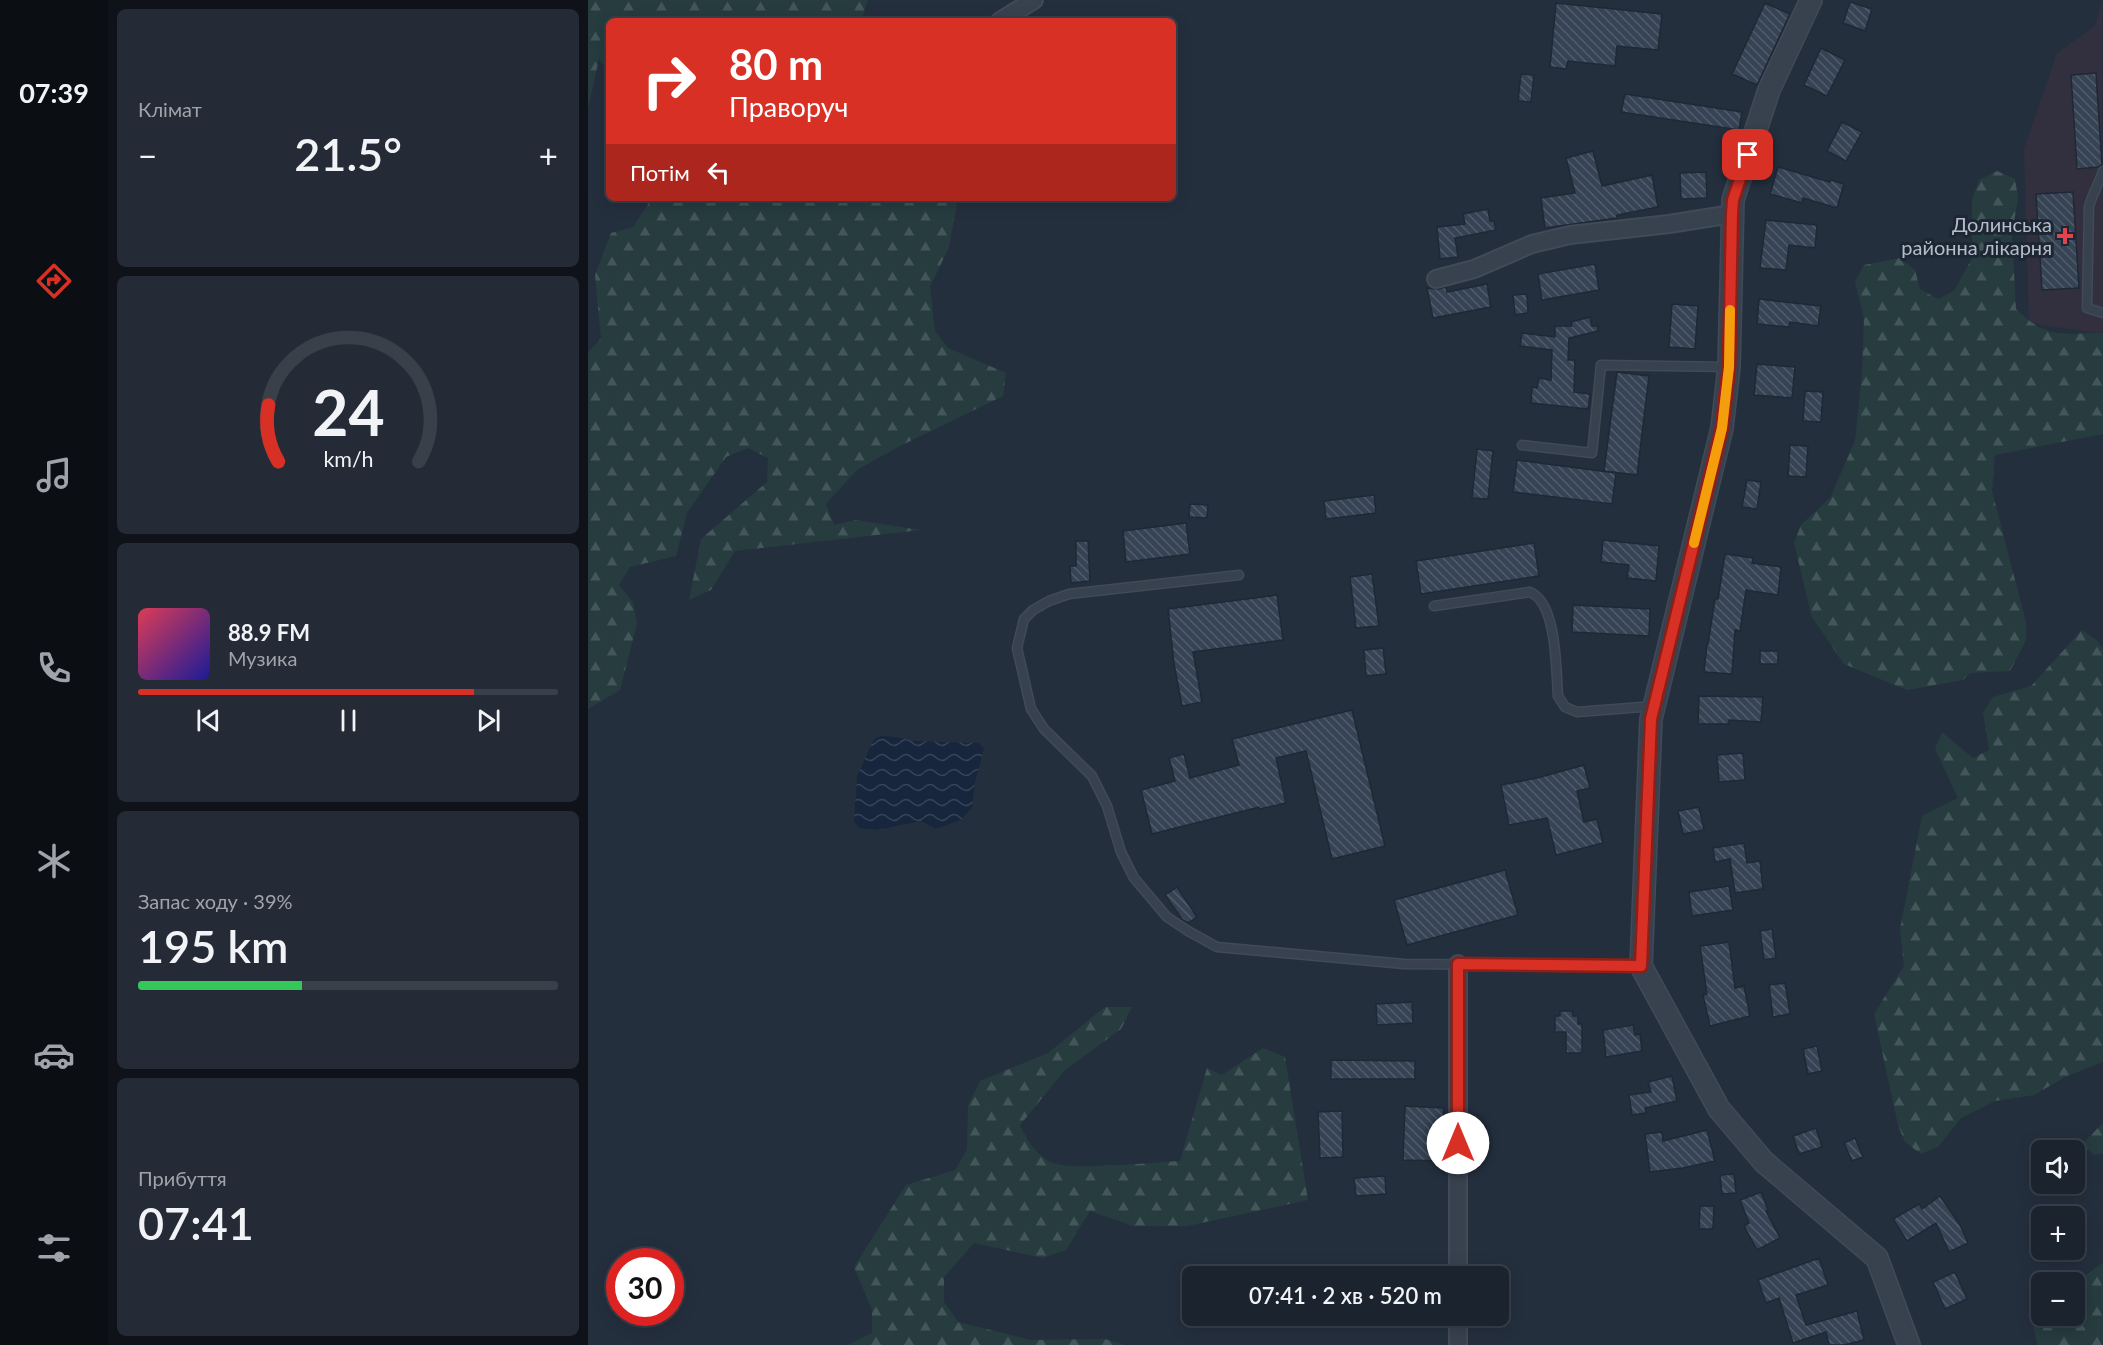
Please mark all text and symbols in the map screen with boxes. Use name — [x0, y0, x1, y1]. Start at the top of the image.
text: 80 m — [729, 39, 823, 89]
icon: right — [630, 42, 708, 120]
text: 07:39 — [19, 76, 89, 109]
text: Праворуч — [729, 90, 849, 123]
text: Клімат — [138, 97, 202, 121]
text: 21.5° — [294, 127, 402, 181]
pin — [1722, 129, 1773, 180]
text: − — [138, 135, 157, 175]
text: + — [539, 135, 558, 175]
icon: arrive — [1731, 138, 1764, 171]
icon: left — [702, 156, 735, 189]
text: Потім — [630, 159, 690, 186]
place label: Долинська районна лікарня — [1901, 212, 2052, 259]
marker: Долинська районна лікарня — [2056, 227, 2074, 245]
icon: directions — [33, 260, 75, 302]
text: 24 — [312, 374, 384, 449]
text: km/h — [323, 447, 373, 473]
icon: music — [33, 454, 75, 496]
text: 88.9 FM — [228, 619, 310, 646]
text: Музика — [228, 646, 297, 670]
icon: phone — [33, 647, 75, 689]
icon: previous — [192, 704, 225, 737]
icon: pause — [332, 704, 365, 737]
icon: next — [472, 704, 505, 737]
icon: climate — [33, 840, 75, 882]
text: Запас ходу · 39% — [138, 889, 293, 913]
text: 195 km — [138, 919, 288, 973]
icon: car — [33, 1034, 75, 1076]
position arrow — [1426, 1111, 1490, 1175]
map controls — [2031, 1140, 2085, 1326]
button: sound — [2031, 1140, 2085, 1194]
text: Прибуття — [138, 1166, 227, 1190]
text: 07:41 — [138, 1196, 254, 1250]
button: + — [2031, 1206, 2085, 1260]
icon: filters — [33, 1227, 75, 1269]
speed limit sign: 30 — [606, 1248, 684, 1326]
button: − — [2031, 1272, 2085, 1326]
text: 07:41 · 2 хв · 520 m — [1249, 1282, 1442, 1309]

